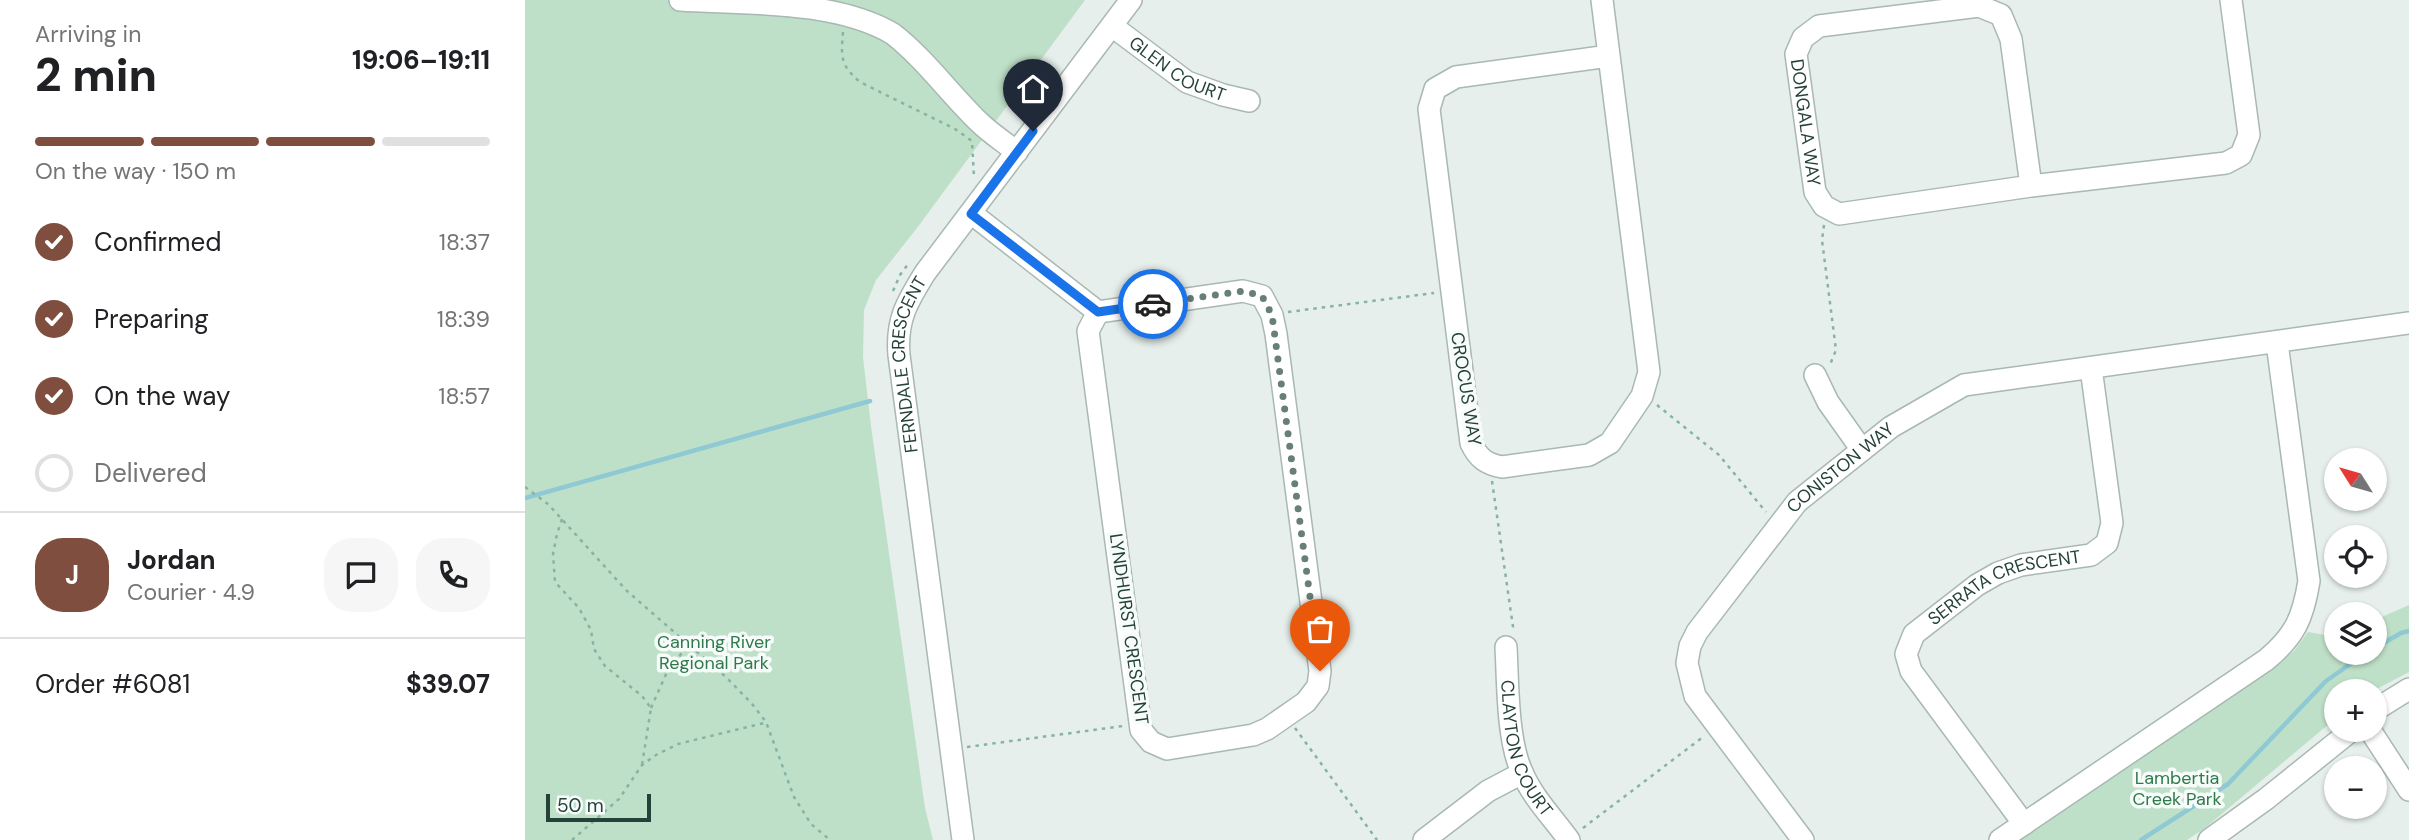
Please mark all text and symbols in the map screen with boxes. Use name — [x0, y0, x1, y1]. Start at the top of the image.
text: Arriving in — [35, 19, 141, 49]
street label: GLEN COURT — [1124, 31, 1229, 107]
text: 19:06–19:11 — [352, 43, 490, 77]
text: 2 min — [35, 45, 157, 105]
street label: DONGALA WAY — [1785, 58, 1826, 188]
pin — [1003, 59, 1063, 131]
icon: home — [1014, 70, 1052, 108]
text: On the way · 150 m — [35, 156, 236, 186]
icon: check — [35, 223, 73, 261]
text: Confirmed — [94, 225, 221, 259]
text: 18:37 — [439, 227, 490, 257]
courier — [1118, 269, 1188, 339]
street label: FERNDALE CRESCENT — [886, 272, 932, 454]
icon: car — [1134, 285, 1172, 323]
icon: check — [35, 300, 73, 338]
text: Preparing — [94, 302, 209, 336]
text: 18:39 — [437, 304, 490, 334]
street label: CROCUS WAY — [1445, 330, 1487, 448]
icon: check — [35, 377, 73, 415]
text: On the way — [94, 379, 230, 413]
text: 18:57 — [438, 381, 490, 411]
street label: CONISTON WAY — [1781, 417, 1899, 518]
north arrow — [2324, 448, 2387, 511]
map controls — [2324, 448, 2387, 819]
text: Delivered — [94, 456, 207, 490]
button: locate — [2324, 525, 2387, 588]
street label: LYNDHURST CRESCENT — [1104, 532, 1154, 726]
button: chat — [324, 538, 398, 612]
button: phone — [416, 538, 490, 612]
text: Jordan — [127, 543, 216, 577]
street label: SERRATA CRESCENT — [1923, 545, 2082, 631]
text: J — [65, 558, 79, 592]
text: Courier · 4.9 — [127, 577, 255, 607]
pin — [1290, 599, 1350, 671]
button: layers — [2324, 602, 2387, 665]
icon: bag — [1301, 610, 1339, 648]
park label: Canning River Regional Park — [657, 630, 771, 675]
text: Order #6081 — [35, 667, 190, 701]
text: $39.07 — [406, 667, 490, 701]
street label: CLAYTON COURT — [1495, 679, 1558, 822]
button: + — [2324, 679, 2387, 742]
button: − — [2324, 756, 2387, 819]
park label: Lambertia Creek Park — [2132, 766, 2222, 811]
scale bar — [546, 791, 651, 823]
text: 50 m — [557, 793, 604, 818]

